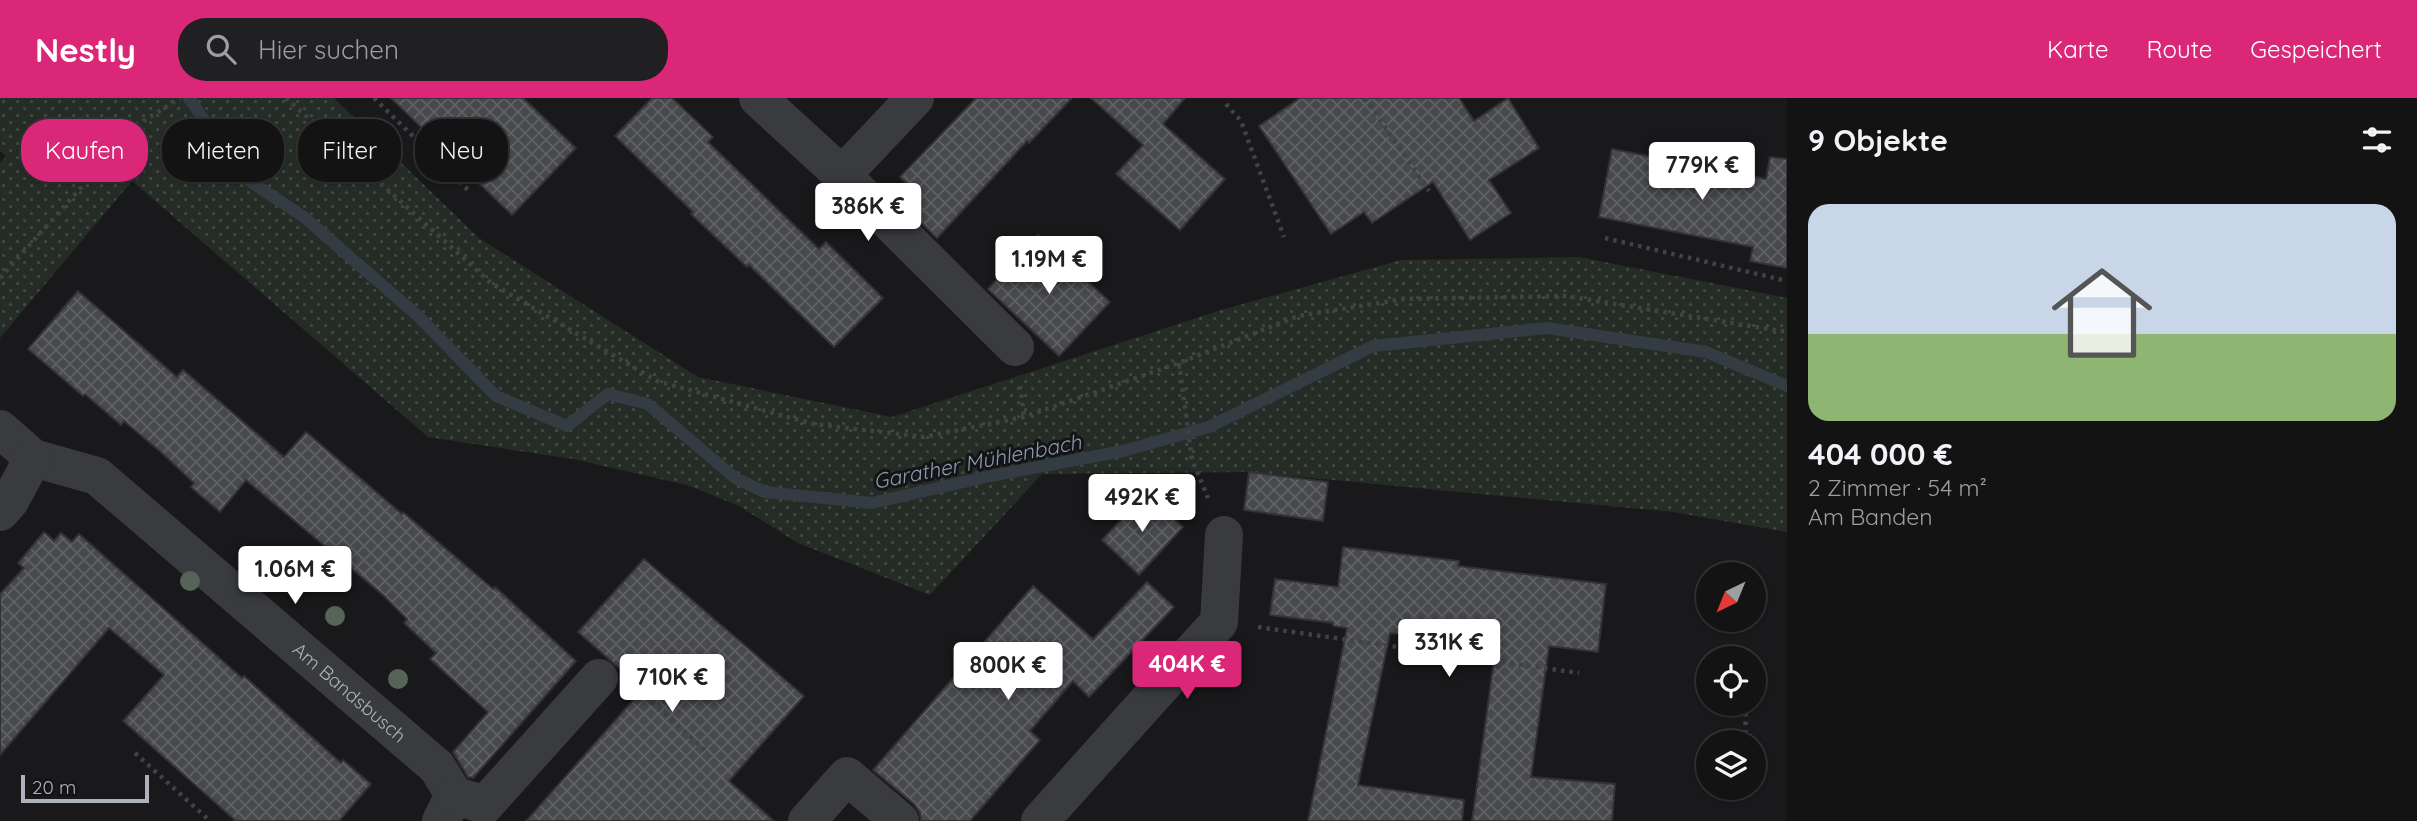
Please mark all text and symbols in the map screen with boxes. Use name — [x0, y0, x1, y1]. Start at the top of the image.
search box — [178, 18, 668, 81]
text: Nestly — [35, 29, 136, 70]
icon: search — [202, 30, 240, 68]
text: Hier suchen — [258, 33, 399, 66]
text: Karte — [2047, 34, 2109, 64]
text: Route — [2147, 34, 2212, 64]
text: Gespeichert — [2250, 34, 2382, 64]
chip: Kaufen — [21, 119, 148, 182]
chip: Mieten — [162, 119, 284, 182]
chip: Filter — [298, 119, 401, 182]
chip: Neu — [415, 119, 508, 182]
text: 9 Objekte — [1808, 121, 1948, 159]
icon: filters — [2358, 121, 2396, 159]
pin: 779K € — [1645, 142, 1759, 202]
text: 779K € — [1665, 150, 1739, 179]
pin: 386K € — [811, 184, 925, 243]
text: 386K € — [831, 191, 905, 220]
pin: 1.19M € — [984, 236, 1114, 296]
text: 1.19M € — [1011, 244, 1087, 273]
icon: home — [2039, 250, 2165, 376]
water label: Garather Mühlenbach — [871, 428, 1084, 494]
text: 404 000 € — [1808, 435, 1953, 473]
text: 2 Zimmer · 54 m² — [1808, 473, 1987, 502]
pin: 492K € — [1085, 474, 1199, 534]
text: 492K € — [1104, 482, 1180, 511]
text: Am Banden — [1808, 502, 1933, 531]
pin: 1.06M € — [230, 546, 360, 606]
text: 1.06M € — [254, 554, 336, 583]
north arrow — [1696, 562, 1766, 632]
map controls — [1696, 562, 1766, 800]
pin: 331K € — [1392, 620, 1506, 679]
text: 331K € — [1414, 627, 1484, 656]
street label: Am Bandsbusch — [288, 637, 411, 748]
pin: 800K € — [951, 642, 1065, 702]
pin: 404K € — [1130, 642, 1244, 701]
button: locate — [1696, 646, 1766, 716]
text: 404K € — [1148, 649, 1226, 678]
text: 800K € — [970, 650, 1046, 679]
pin: 710K € — [615, 654, 729, 714]
text: 710K € — [636, 662, 708, 691]
button: layers — [1696, 730, 1766, 800]
scale bar — [21, 772, 149, 804]
text: 20 m — [32, 775, 76, 799]

